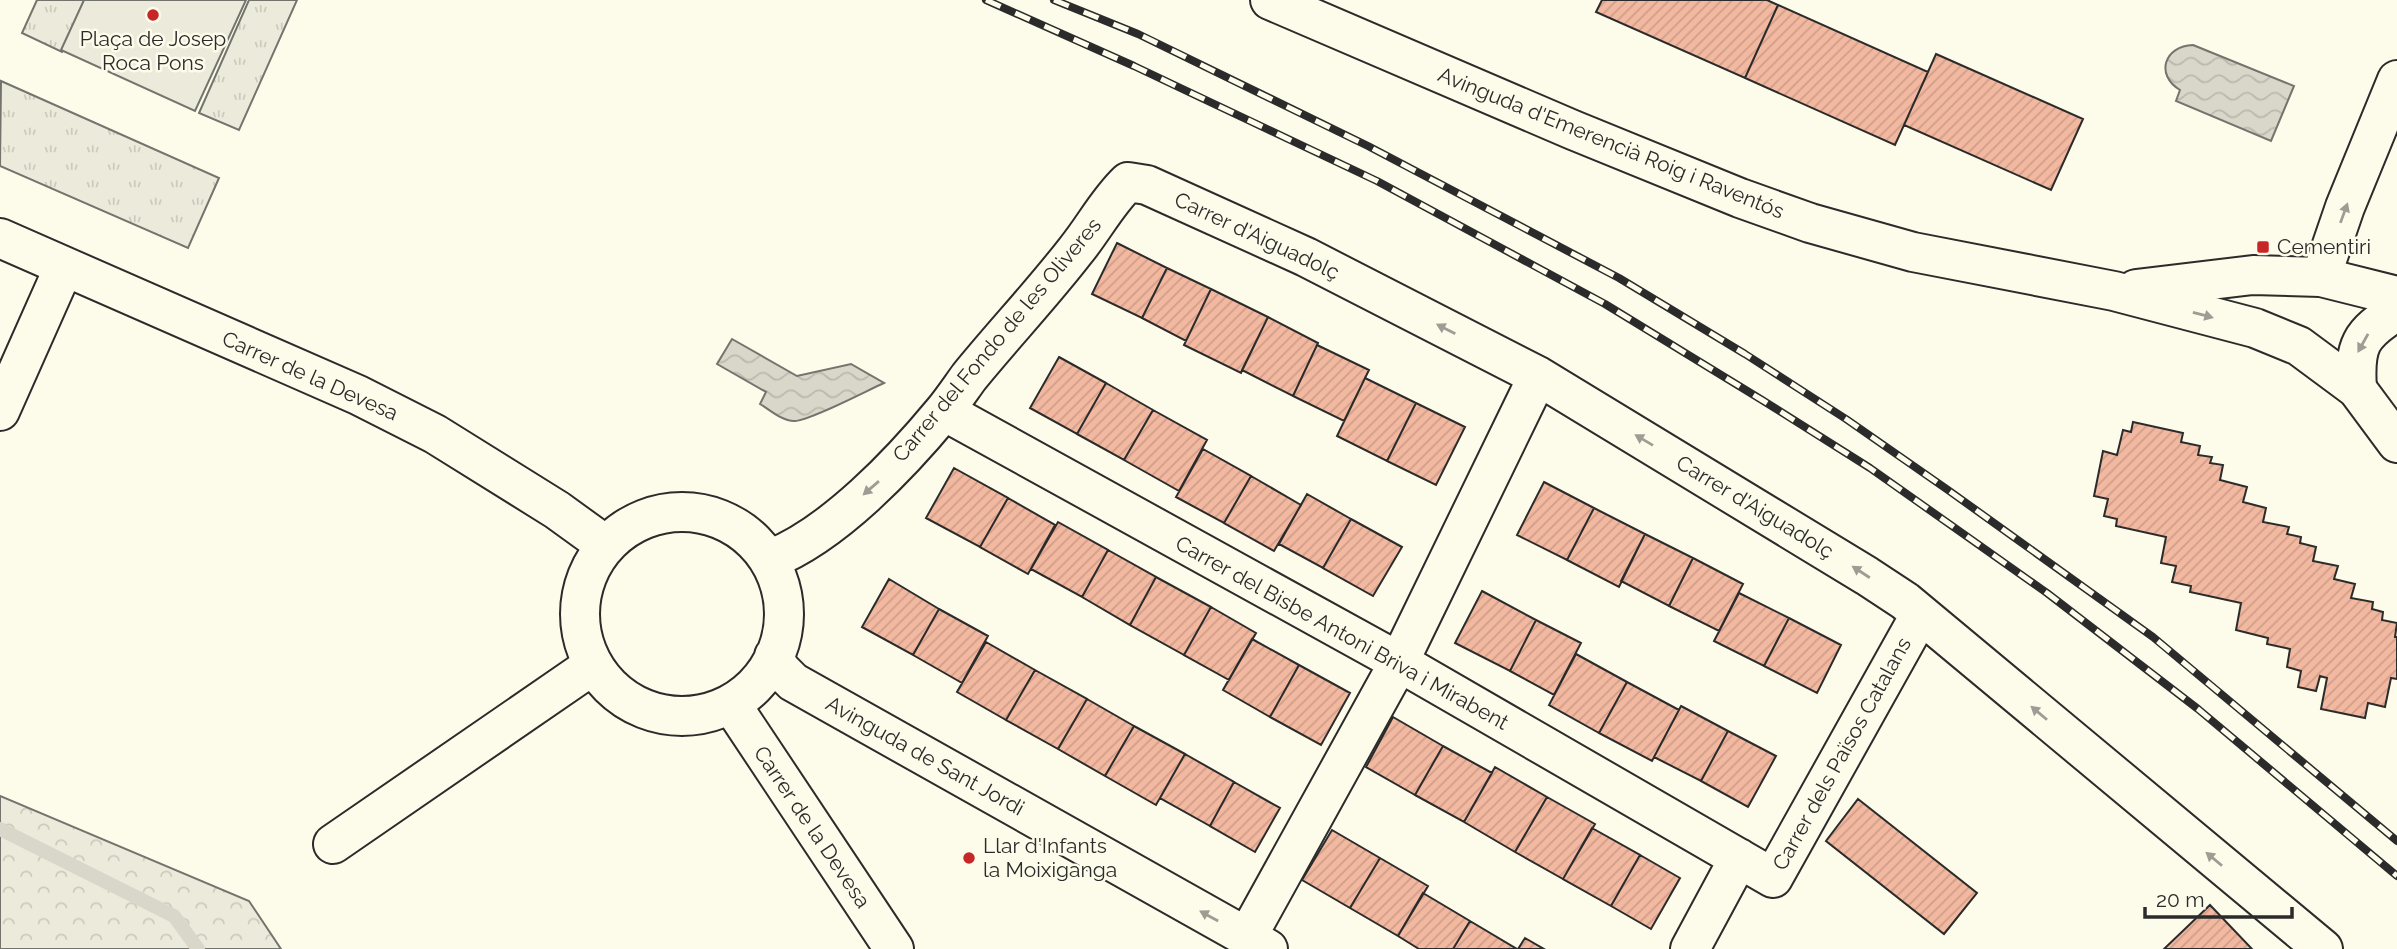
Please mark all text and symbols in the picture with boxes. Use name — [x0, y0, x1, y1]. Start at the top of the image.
marker: Plaça de Josep Roca Pons — [145, 7, 161, 23]
place label: Plaça de Josep Roca Pons — [80, 26, 226, 75]
street label: Avinguda d'Emerencià Roig i Raventós — [1435, 61, 1788, 224]
street label: Carrer d'Aiguadolç — [1171, 186, 1344, 285]
one-way arrow — [2338, 202, 2349, 223]
street label: Carrer del Fondo de les Oliveres — [887, 213, 1106, 467]
place label: Cementiri — [2277, 234, 2371, 259]
marker: Cementiri — [2255, 239, 2271, 255]
one-way arrow — [2192, 310, 2214, 321]
one-way arrow — [1436, 323, 1456, 334]
street label: Carrer de la Devesa — [218, 326, 402, 426]
one-way arrow — [2357, 333, 2370, 353]
one-way arrow — [1635, 434, 1654, 447]
street label: Carrer d'Aiguadolç — [1672, 450, 1838, 563]
one-way arrow — [862, 480, 880, 496]
street label: Carrer del Bisbe Antoni Briva i Mirabent — [1171, 530, 1513, 735]
one-way arrow — [1852, 565, 1870, 579]
street label: Carrer dels Països Catalans — [1767, 633, 1916, 875]
street label: Avinguda de Sant Jordi — [822, 691, 1029, 821]
one-way arrow — [2031, 706, 2049, 721]
street label: Carrer de la Devesa — [749, 741, 876, 912]
place label: Llar d'Infants la Moixiganga — [983, 833, 1117, 882]
marker: Llar d'Infants la Moixiganga — [961, 850, 977, 866]
one-way arrow — [2205, 851, 2223, 867]
scale bar — [2145, 876, 2292, 920]
text: 20 m — [2156, 887, 2204, 912]
one-way arrow — [1199, 910, 1219, 922]

